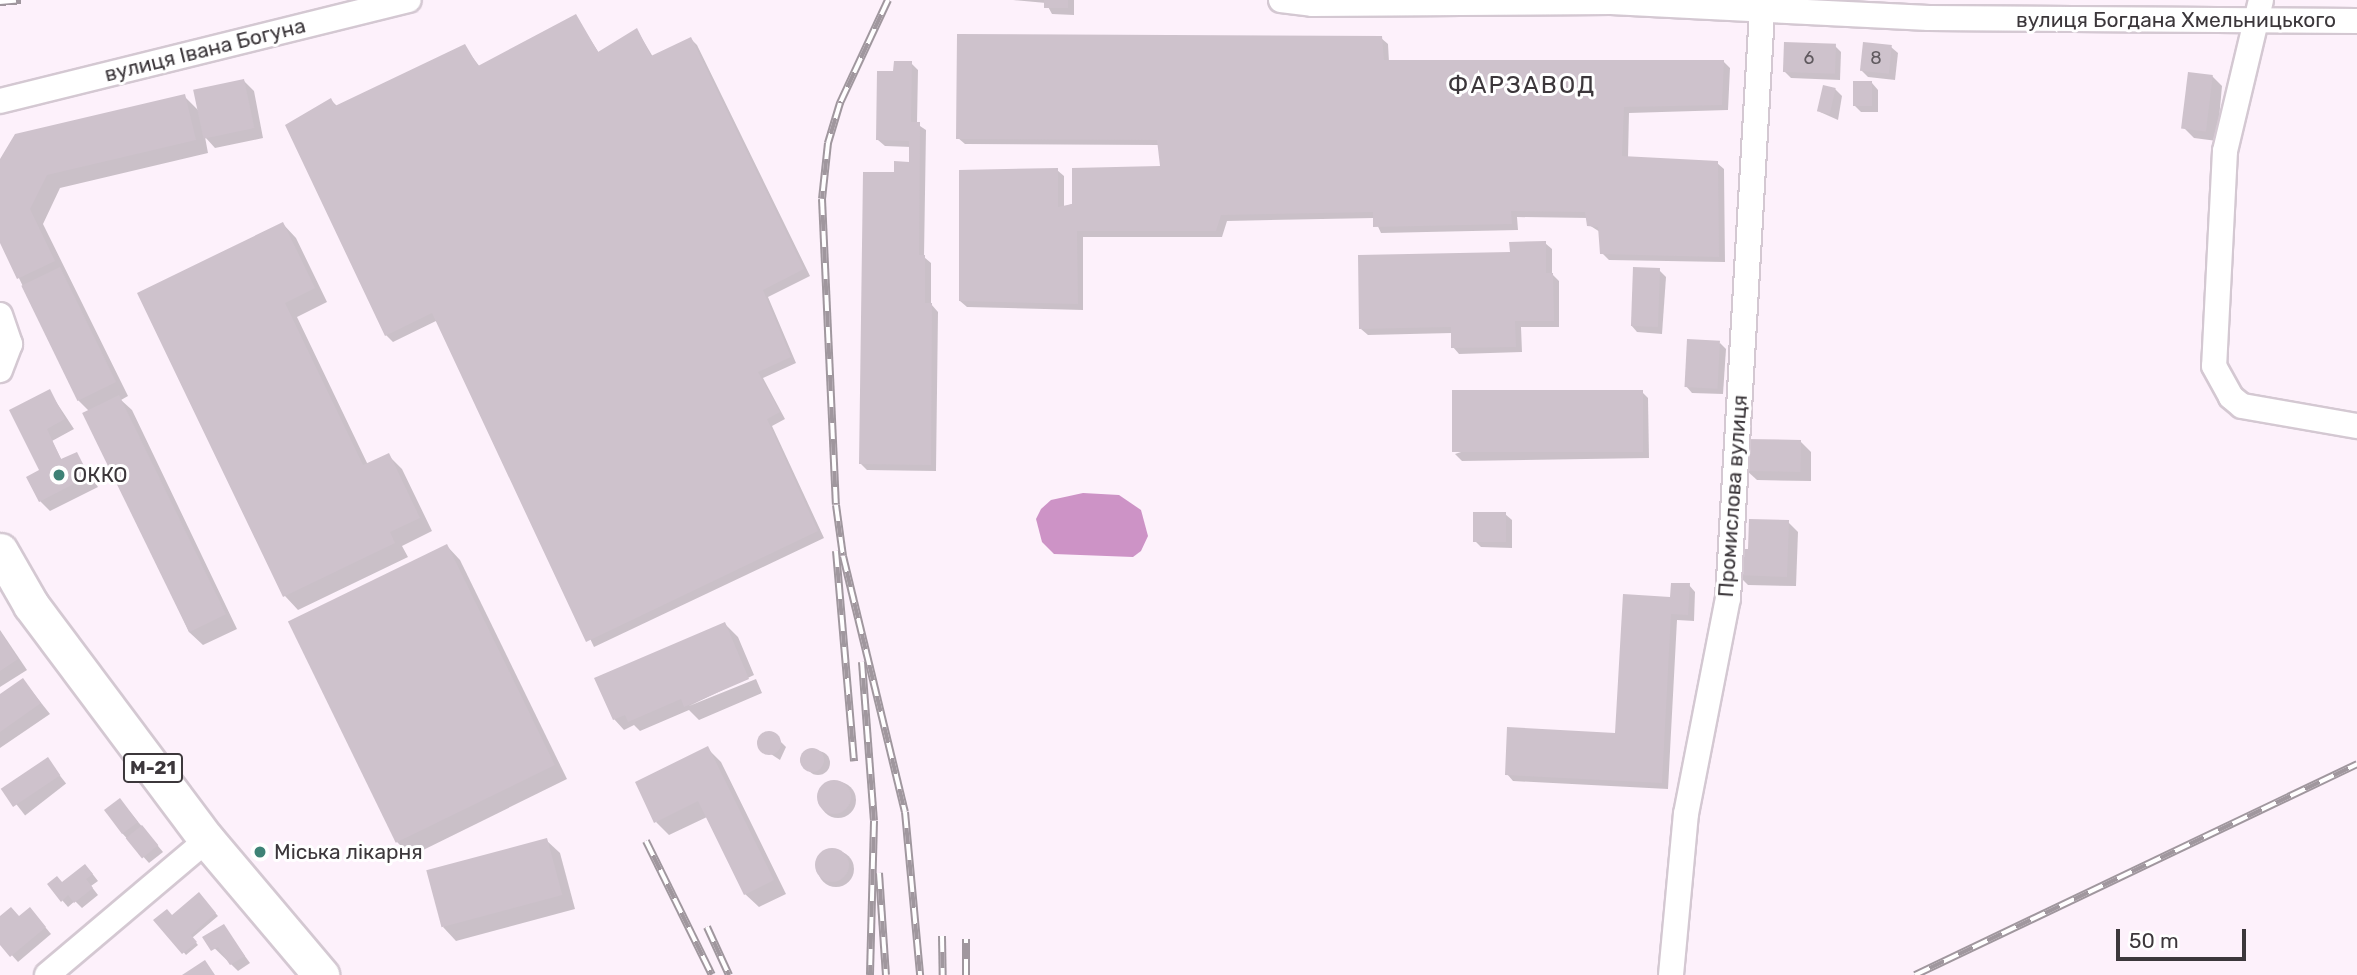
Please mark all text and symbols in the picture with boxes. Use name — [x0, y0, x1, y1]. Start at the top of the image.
street label: вулиця Богдана Хмельницького — [2016, 7, 2336, 33]
street label: вулиця Івана Богуна — [102, 13, 308, 87]
house number: 6 — [1804, 47, 1814, 69]
house number: 8 — [1870, 47, 1882, 69]
district label: ФАРЗАВОД — [1449, 72, 1595, 100]
street label: Промислова вулиця — [1713, 394, 1753, 598]
place label: ОККО — [73, 462, 128, 488]
marker: ОККО — [51, 467, 67, 483]
road number: М-21 — [122, 752, 184, 783]
place label: Міська лікарня — [274, 839, 423, 865]
marker: Міська лікарня — [252, 844, 268, 860]
scale bar — [2119, 916, 2248, 960]
text: 50 m — [2129, 928, 2179, 953]

